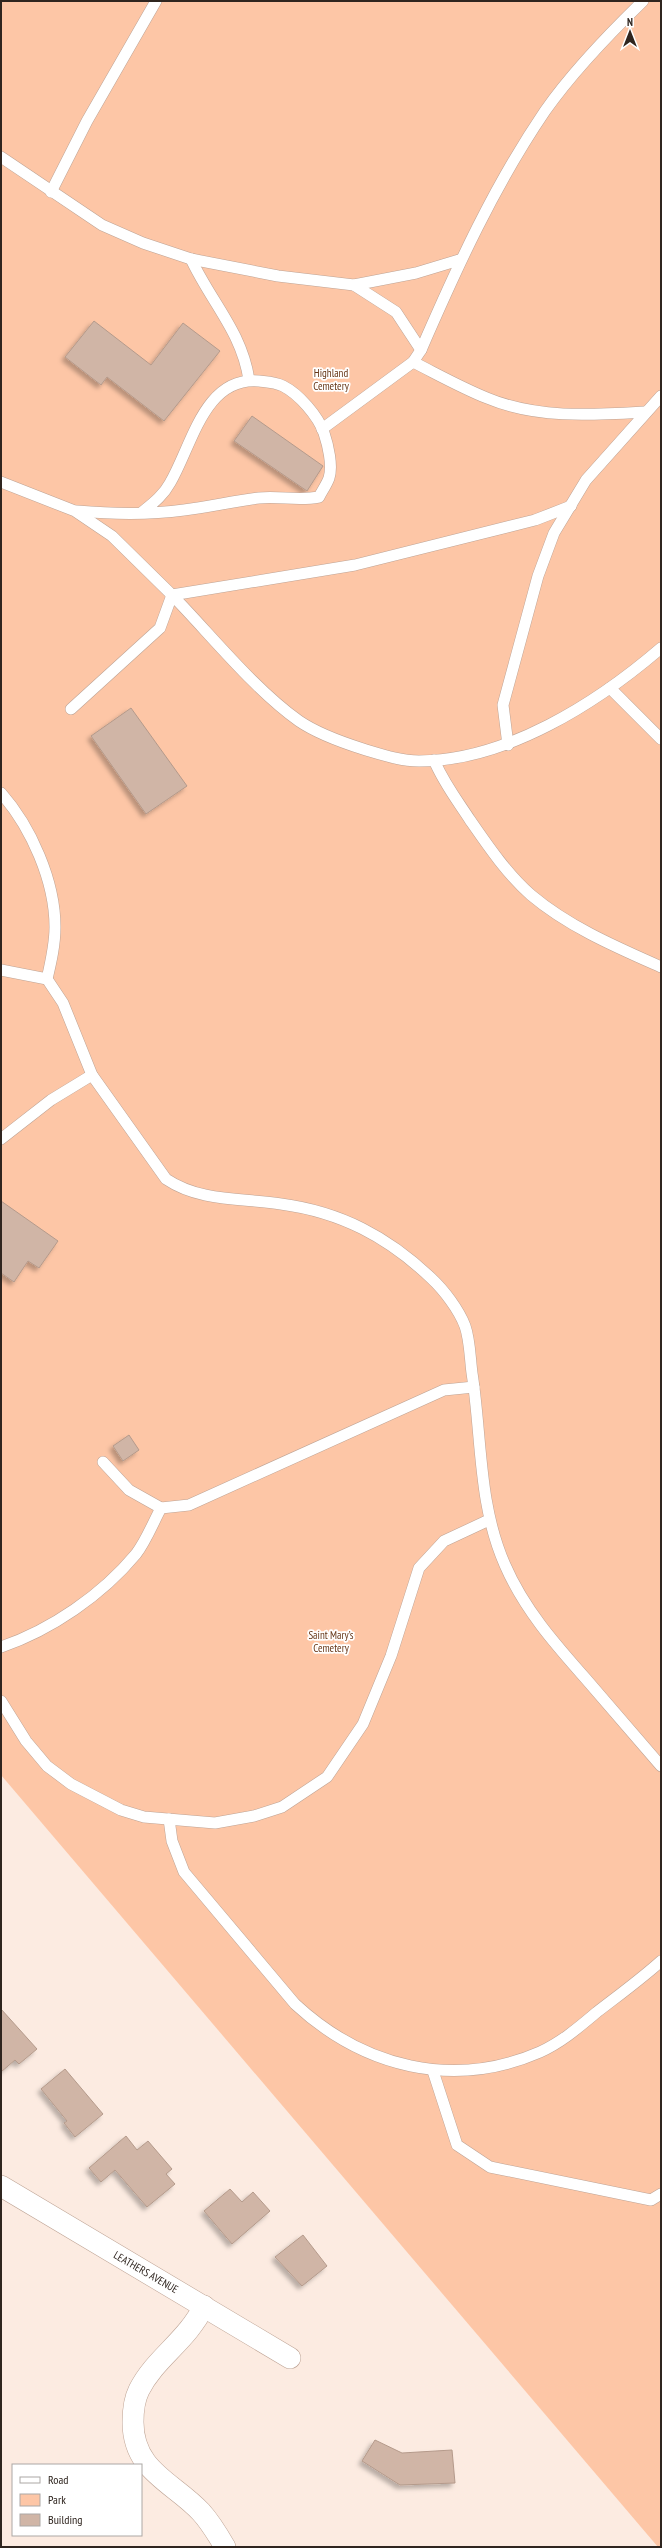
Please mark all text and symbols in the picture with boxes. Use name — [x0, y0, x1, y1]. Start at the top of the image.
north arrow — [610, 12, 650, 52]
text: N — [627, 15, 633, 29]
park label: Highland Cemetery — [313, 366, 350, 393]
park label: Saint Mary’s Cemetery — [308, 1628, 354, 1655]
street label: LEATHERS AVENUE — [111, 2248, 181, 2296]
legend — [12, 2464, 142, 2536]
text: Road — [48, 2472, 68, 2487]
text: Park — [48, 2492, 66, 2507]
text: Building — [48, 2512, 83, 2527]

